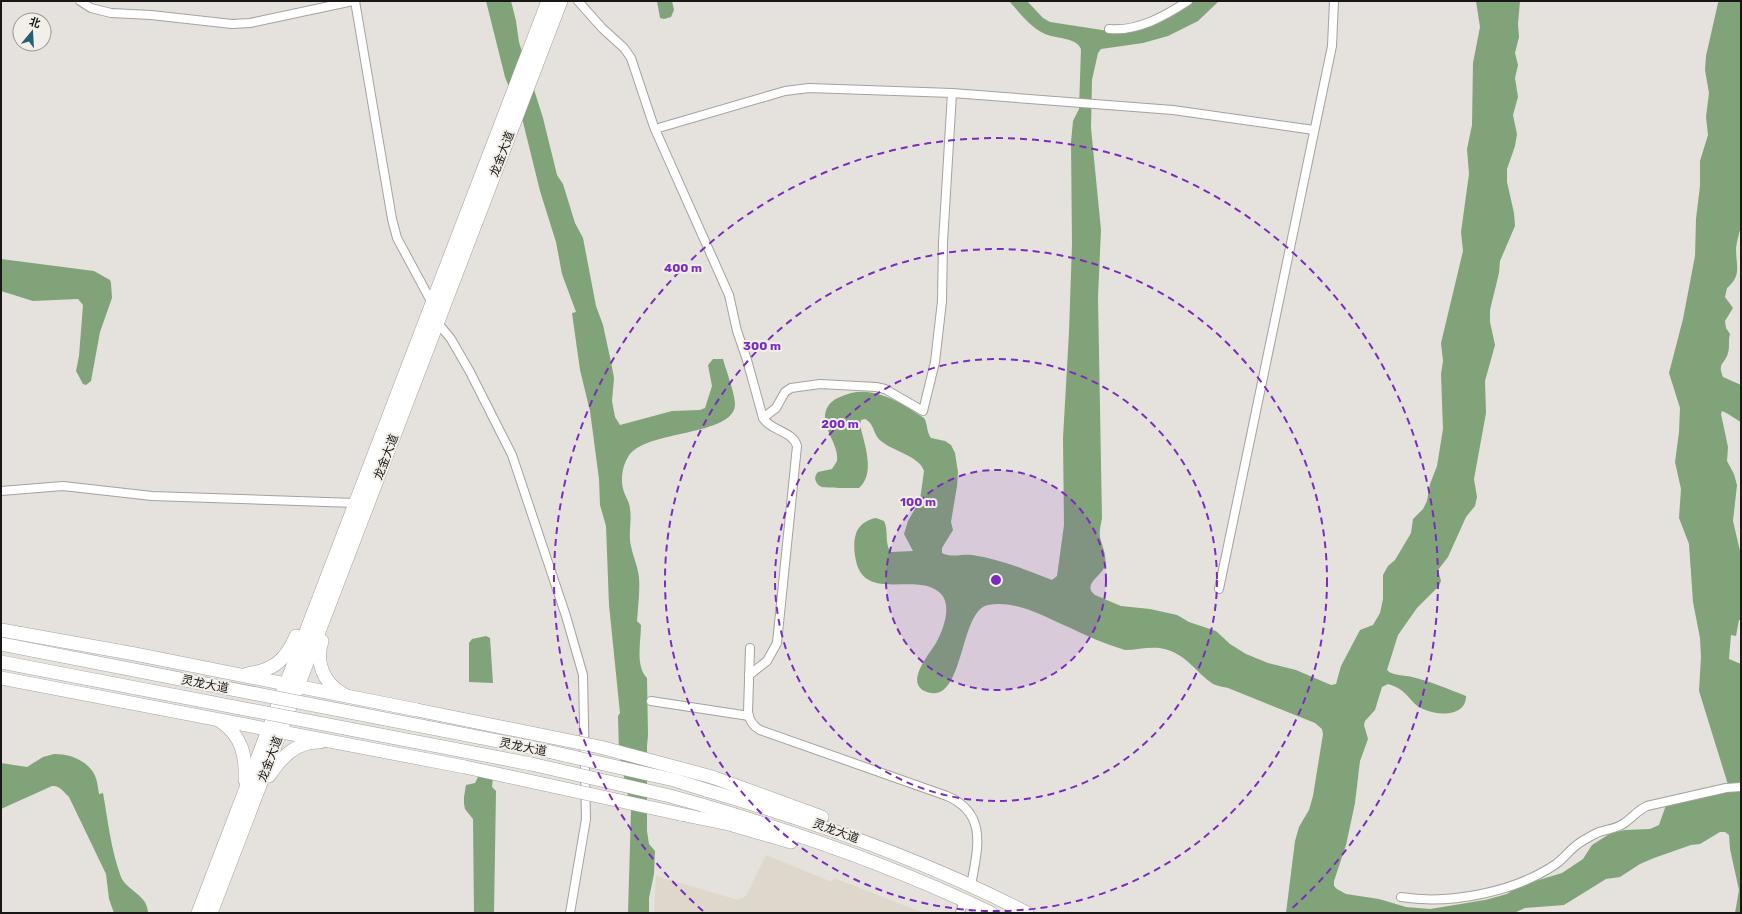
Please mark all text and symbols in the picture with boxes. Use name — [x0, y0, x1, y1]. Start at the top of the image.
north arrow — [12, 12, 52, 52]
text: 北 — [28, 15, 42, 31]
street label: 龙金大道 — [487, 129, 517, 179]
text: 400 m — [664, 261, 702, 275]
text: 300 m — [743, 339, 781, 353]
text: 200 m — [821, 417, 859, 431]
street label: 龙金大道 — [371, 432, 401, 482]
text: 100 m — [900, 495, 936, 509]
centre of rings — [989, 573, 1003, 587]
street label: 灵龙大道 — [180, 673, 230, 695]
street label: 龙金大道 — [255, 734, 285, 784]
street label: 灵龙大道 — [498, 736, 548, 758]
street label: 灵龙大道 — [811, 816, 861, 846]

